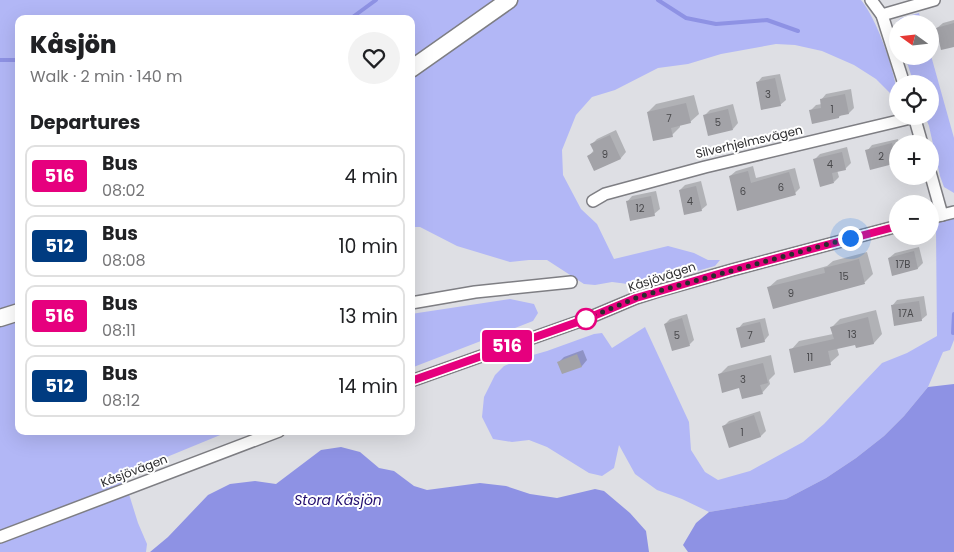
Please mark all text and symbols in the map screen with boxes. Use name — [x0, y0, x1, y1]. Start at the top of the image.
north arrow — [889, 15, 939, 65]
map controls — [889, 15, 939, 245]
text: Kåsjön — [30, 28, 116, 61]
button: heart — [348, 32, 400, 84]
text: Walk · 2 min · 140 m — [30, 65, 183, 88]
button: locate — [889, 75, 939, 125]
house number: 3 — [765, 87, 771, 102]
house number: 1 — [830, 102, 834, 117]
text: Departures — [30, 109, 140, 136]
house number: 7 — [666, 111, 672, 126]
house number: 5 — [715, 115, 721, 130]
street label: Silverhjelmsvägen — [694, 121, 804, 162]
button: + — [889, 135, 939, 185]
house number: 9 — [602, 147, 608, 162]
house number: 2 — [878, 149, 884, 164]
text: Bus — [102, 150, 138, 177]
house number: 4 — [827, 157, 833, 172]
text: 516 — [45, 163, 74, 188]
text: 4 min — [345, 163, 398, 190]
text: 08:02 — [102, 179, 145, 202]
house number: 6 — [778, 180, 784, 195]
house number: 6 — [740, 184, 746, 199]
house number: 4 — [687, 194, 693, 209]
button: − — [889, 195, 939, 245]
house number: 12 — [636, 201, 645, 216]
text: Bus — [102, 220, 138, 247]
your location — [838, 226, 863, 251]
text: 512 — [45, 233, 74, 258]
text: 10 min — [339, 233, 398, 260]
text: 08:08 — [102, 249, 146, 272]
house number: 17B — [896, 257, 910, 272]
street label: Kåsjövägen — [626, 258, 698, 295]
house number: 15 — [839, 269, 849, 284]
house number: 9 — [788, 286, 794, 301]
text: Bus — [102, 290, 138, 317]
text: 516 — [45, 303, 74, 328]
text: 13 min — [339, 303, 398, 330]
house number: 17A — [898, 306, 914, 321]
unlabelled marker — [575, 308, 597, 330]
text: 08:11 — [102, 319, 136, 342]
house number: 13 — [847, 327, 857, 342]
house number: 5 — [674, 328, 680, 343]
house number: 7 — [747, 328, 753, 343]
line badge: 516 — [478, 330, 536, 362]
text: 516 — [492, 333, 522, 358]
house number: 11 — [807, 350, 813, 365]
text: Bus — [102, 360, 138, 387]
house number: 3 — [740, 372, 746, 387]
text: 512 — [45, 373, 74, 398]
text: 14 min — [338, 373, 398, 400]
text: 08:12 — [102, 389, 140, 412]
house number: 1 — [740, 425, 744, 440]
street label: Kåsjövägen — [98, 450, 170, 491]
water label: Stora Kåsjön — [294, 490, 382, 510]

